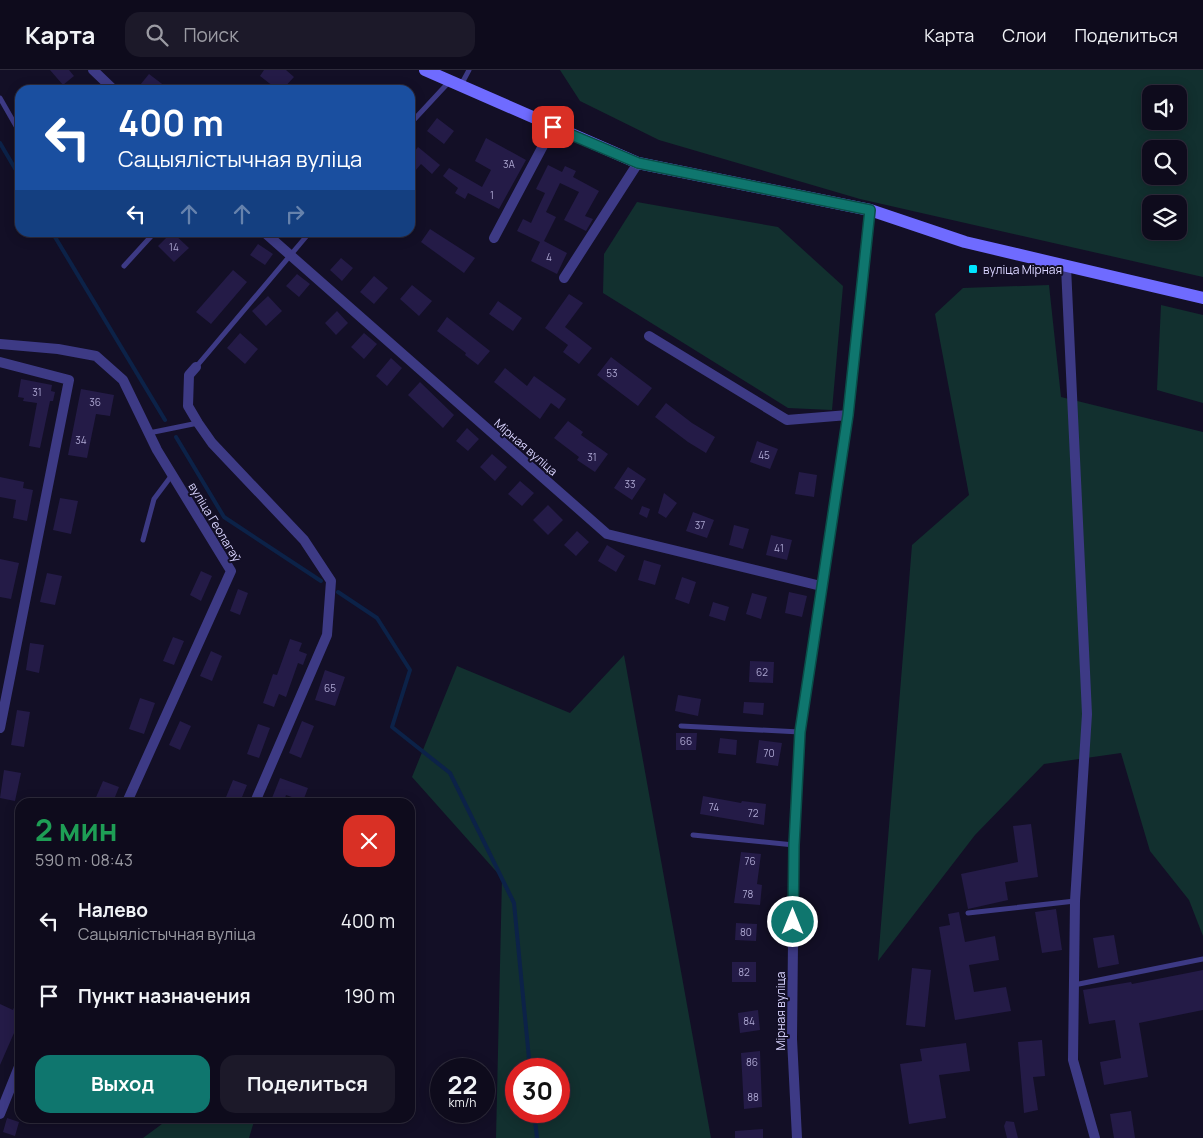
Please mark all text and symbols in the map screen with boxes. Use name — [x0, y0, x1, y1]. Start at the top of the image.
search box — [125, 12, 475, 57]
text: Карта — [25, 18, 95, 51]
icon: search — [143, 21, 171, 49]
text: Поиск — [183, 22, 239, 48]
text: Карта — [924, 23, 974, 47]
text: Слои — [1002, 23, 1046, 47]
text: Поделиться — [1074, 23, 1178, 47]
map controls — [1142, 85, 1187, 240]
button: sound — [1142, 85, 1187, 130]
text: 400 m — [118, 99, 224, 147]
icon: left — [35, 105, 100, 170]
pin — [532, 106, 574, 148]
icon: arrive — [539, 113, 567, 141]
button: search — [1142, 140, 1187, 185]
text: Сацыялістычная вуліца — [118, 144, 362, 174]
house number: 3А — [503, 157, 516, 171]
house number: 1 — [490, 188, 494, 202]
button: layers — [1142, 195, 1187, 240]
icon: left — [122, 200, 150, 228]
icon: ahead — [175, 200, 203, 228]
icon: ahead — [228, 200, 256, 228]
icon: right — [281, 200, 309, 228]
house number: 14 — [169, 240, 179, 254]
house number: 4 — [546, 250, 552, 264]
place label: вуліца Мірная — [983, 261, 1062, 278]
marker: вуліца Мірная — [967, 263, 979, 275]
house number: 53 — [606, 366, 618, 380]
house number: 31 — [32, 385, 42, 399]
house number: 36 — [89, 395, 101, 409]
street label: Мірная вуліца — [491, 415, 561, 479]
house number: 34 — [75, 433, 87, 447]
house number: 45 — [758, 448, 770, 462]
house number: 31 — [587, 450, 597, 464]
house number: 33 — [624, 477, 636, 491]
street label: вуліца Геолагаў — [185, 479, 246, 565]
house number: 37 — [695, 518, 705, 532]
house number: 41 — [774, 541, 784, 555]
house number: 62 — [756, 665, 768, 679]
house number: 65 — [324, 681, 336, 695]
house number: 66 — [680, 734, 692, 748]
house number: 70 — [763, 746, 775, 760]
house number: 74 — [709, 800, 719, 814]
house number: 72 — [748, 806, 759, 820]
text: 2 мин — [35, 809, 118, 850]
button: close — [343, 815, 395, 867]
text: 590 m · 08:43 — [35, 849, 133, 871]
house number: 76 — [744, 854, 756, 868]
house number: 78 — [743, 887, 754, 901]
position arrow — [766, 895, 818, 947]
text: Налево — [78, 897, 148, 923]
icon: left — [35, 907, 63, 935]
text: 400 m — [341, 908, 395, 934]
text: Сацыялістычная вуліца — [78, 923, 256, 945]
house number: 80 — [740, 925, 752, 939]
house number: 82 — [738, 965, 750, 979]
street label: Мірная вуліца — [772, 971, 789, 1051]
icon: arrive — [35, 982, 63, 1010]
text: Пункт назначения — [78, 983, 251, 1009]
text: 190 m — [344, 983, 395, 1009]
house number: 84 — [743, 1014, 755, 1028]
button: Выход — [35, 1055, 210, 1113]
button: Поделиться — [220, 1055, 395, 1113]
house number: 86 — [746, 1055, 758, 1069]
speed limit sign: 30 — [505, 1058, 570, 1123]
text: 22 — [448, 1067, 477, 1102]
house number: 88 — [747, 1090, 759, 1104]
text: km/h — [449, 1094, 476, 1111]

